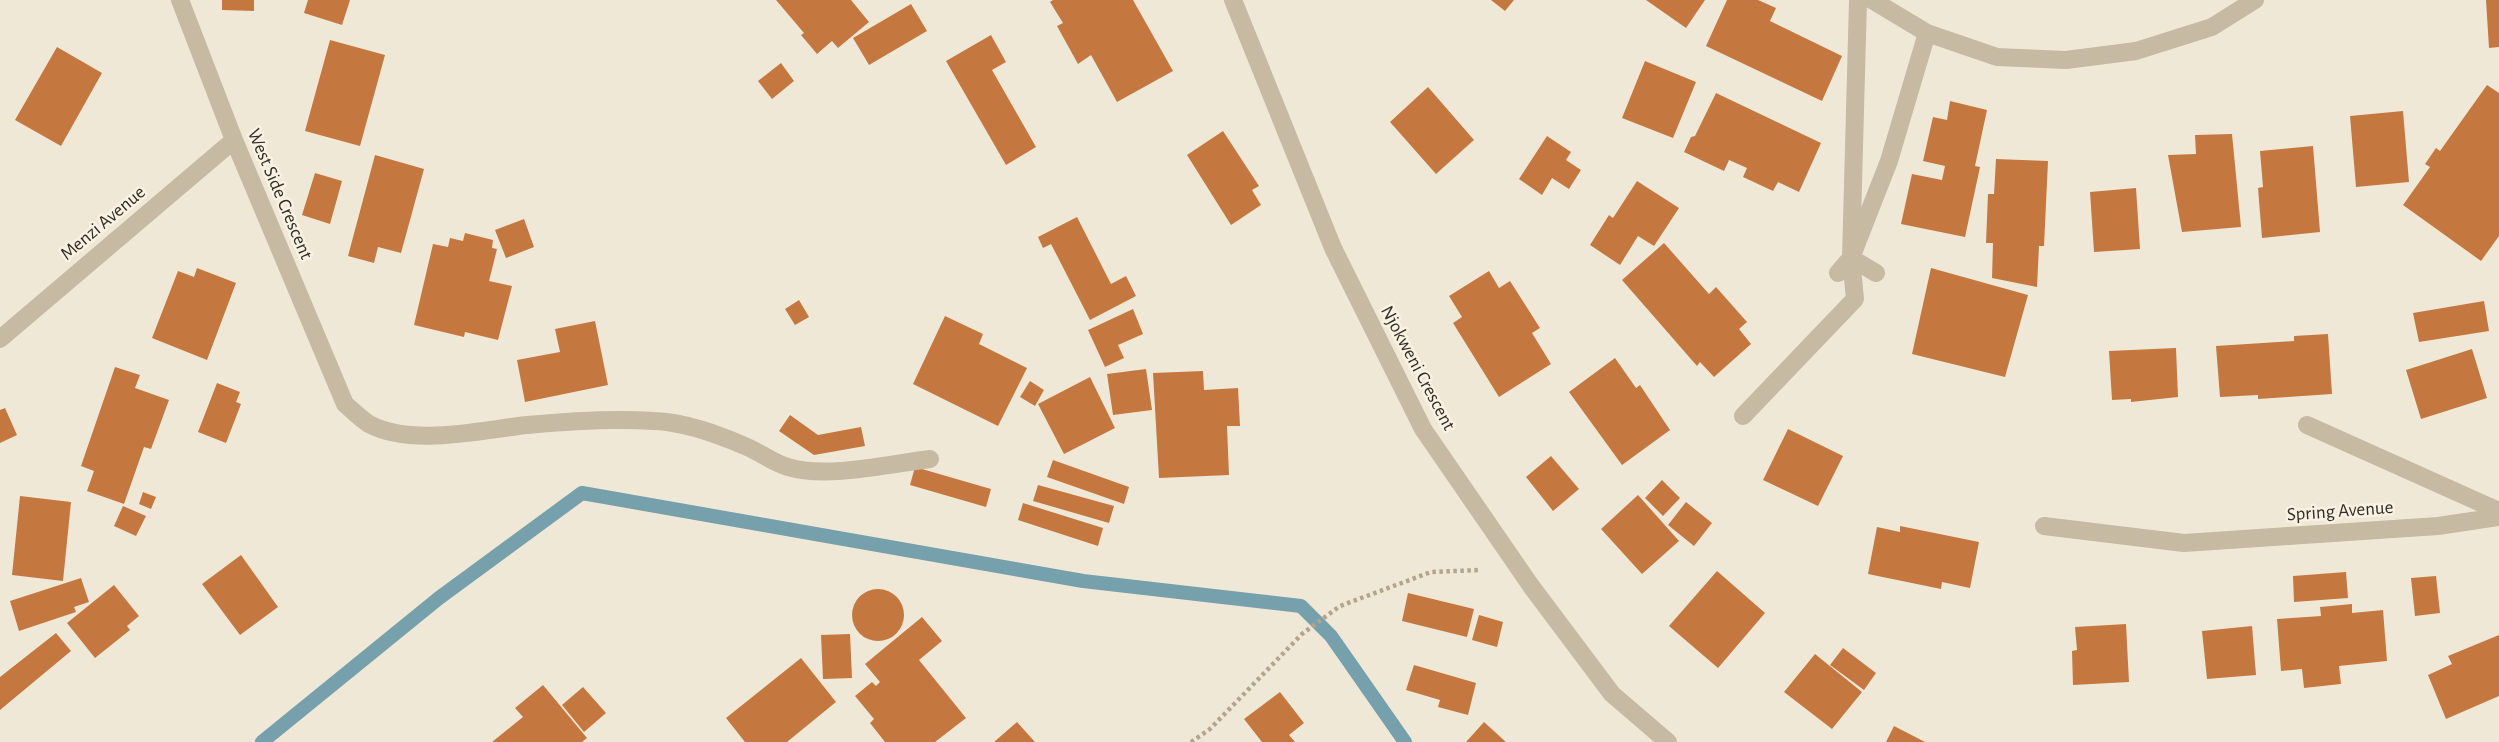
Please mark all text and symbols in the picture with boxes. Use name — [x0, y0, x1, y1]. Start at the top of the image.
street label: West Side Crescent — [242, 125, 318, 263]
street label: Menzi Avenue — [56, 181, 150, 265]
street label: Njokweni Crescent — [1375, 302, 1461, 434]
street label: Spring Avenue — [2286, 496, 2394, 526]

